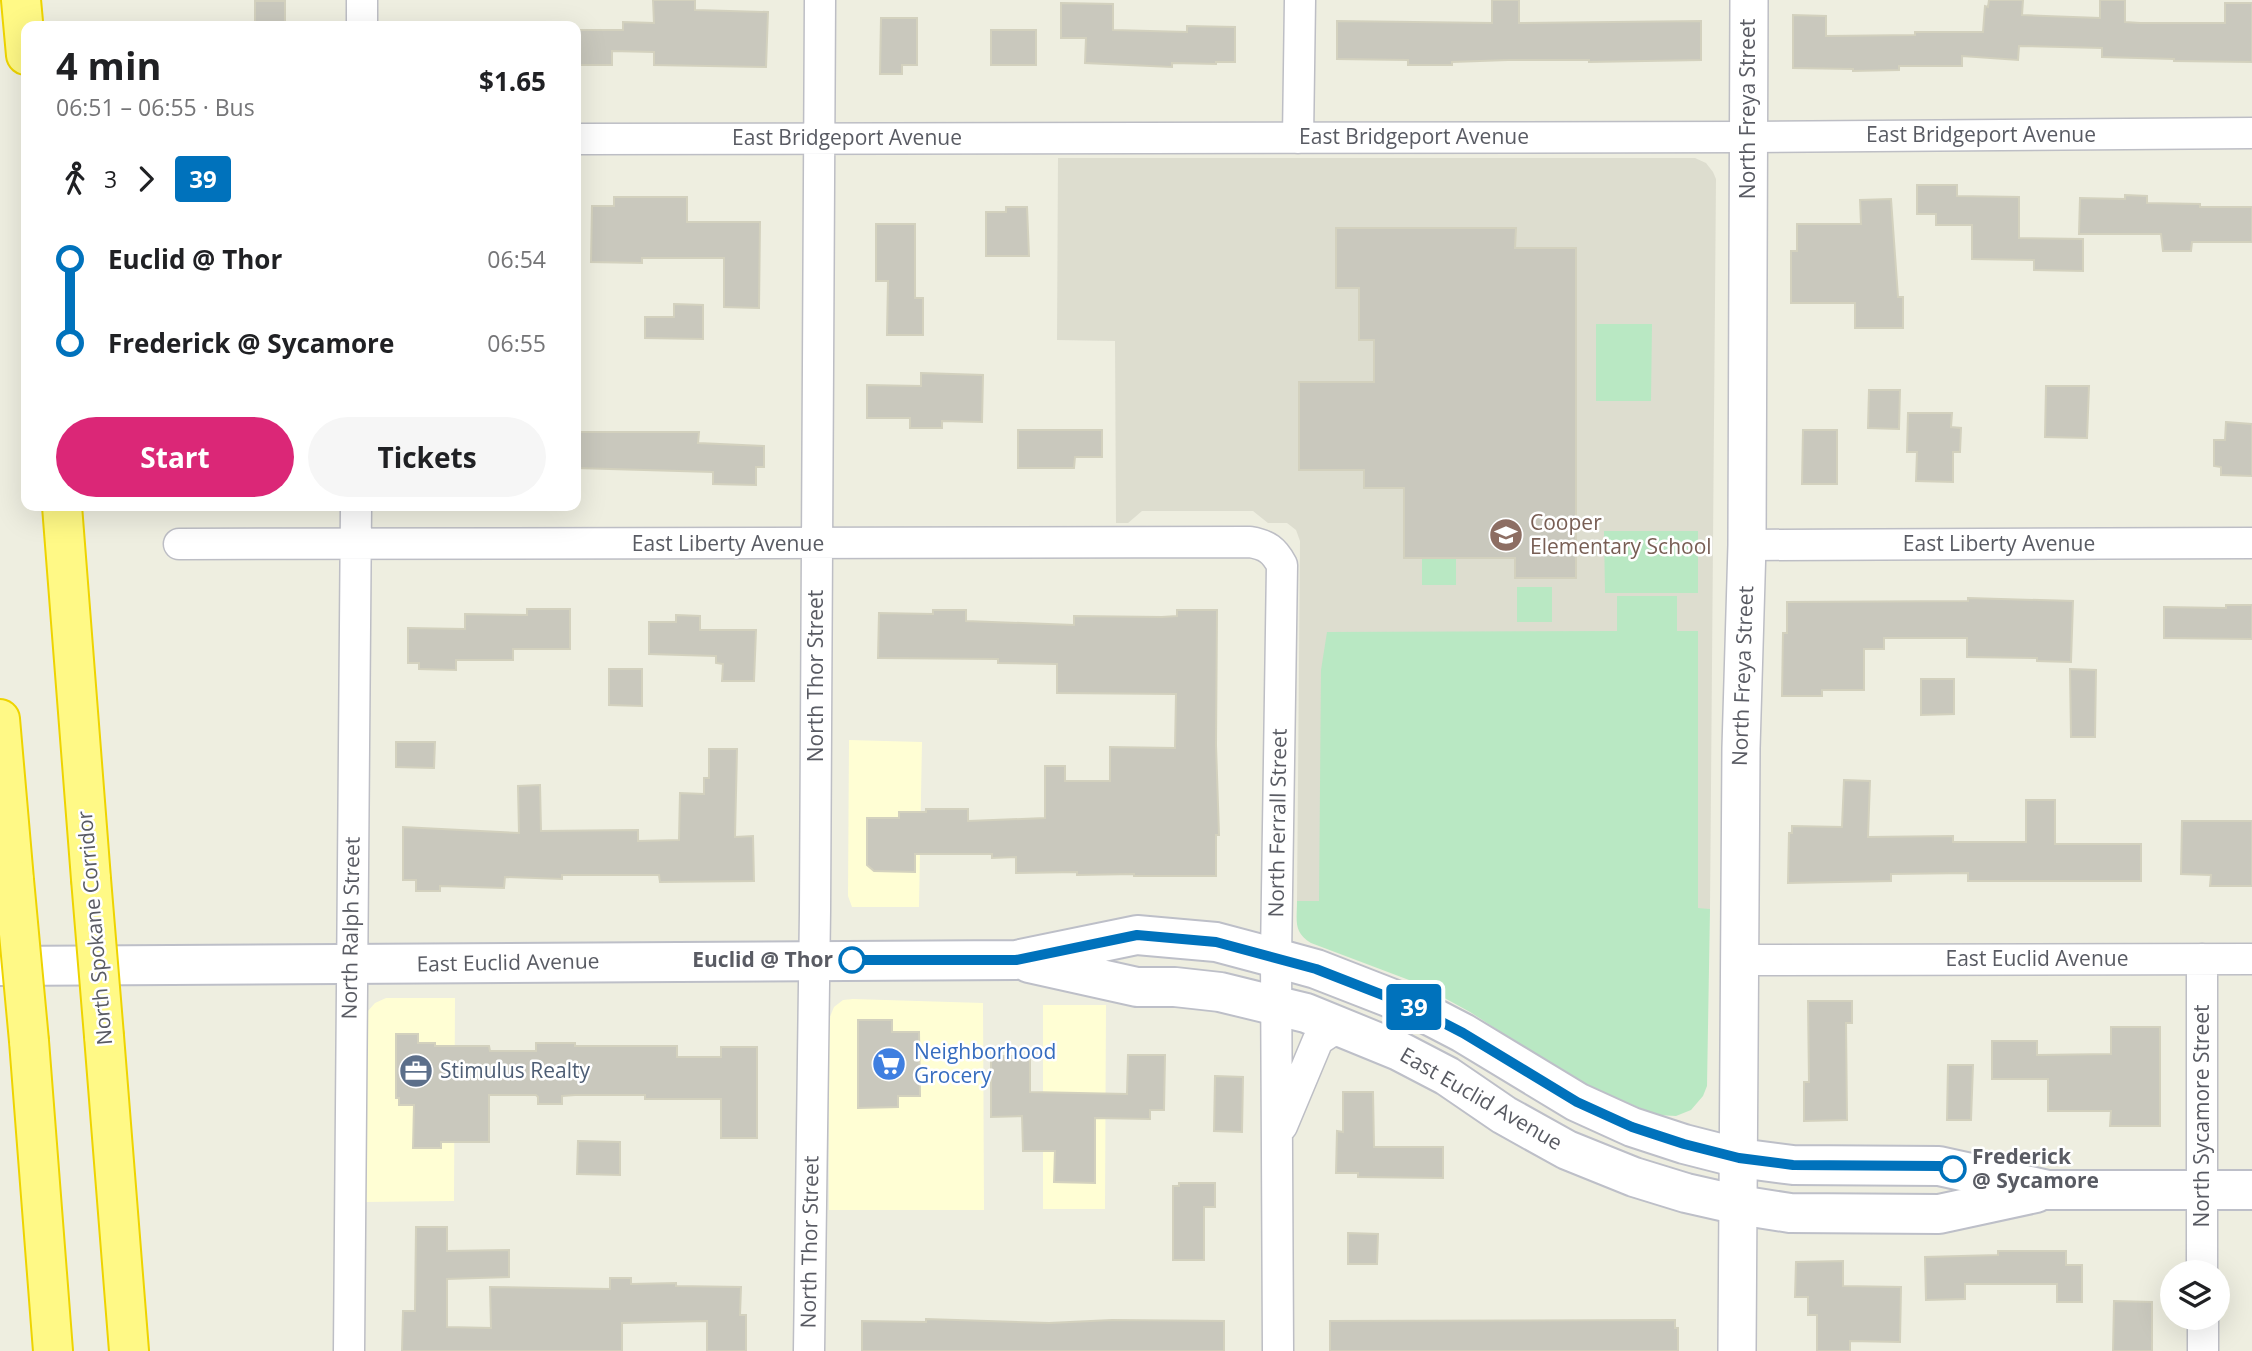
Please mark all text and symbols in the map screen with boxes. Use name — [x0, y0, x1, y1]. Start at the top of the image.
street label: North Freya Street — [1733, 19, 1761, 199]
text: 4 min — [56, 39, 161, 91]
text: $1.65 — [479, 63, 546, 99]
text: 06:51 – 06:55 · Bus — [56, 91, 255, 123]
street label: East Bridgeport Avenue — [1866, 120, 2096, 148]
street label: East Bridgeport Avenue — [1299, 122, 1529, 150]
street label: East Bridgeport Avenue — [732, 123, 962, 151]
icon: walk — [56, 160, 94, 198]
icon: forward — [127, 160, 165, 198]
text: 39 — [189, 162, 217, 195]
text: 3 — [104, 163, 117, 195]
text: Euclid @ Thor — [108, 241, 282, 277]
text: 06:54 — [487, 243, 546, 275]
text: Frederick @ Sycamore — [108, 325, 394, 361]
text: 06:55 — [487, 327, 546, 359]
button: Start — [56, 417, 294, 497]
button: Tickets — [308, 417, 546, 497]
place label: Cooper Elementary School — [1530, 508, 1712, 560]
school or university icon: Cooper Elementary School — [1487, 516, 1525, 554]
street label: East Liberty Avenue — [632, 529, 824, 557]
street label: East Liberty Avenue — [1903, 529, 2095, 557]
street label: North Freya Street — [1725, 585, 1759, 767]
street label: North Thor Street — [801, 590, 829, 762]
street label: North Ferrall Street — [1261, 728, 1293, 918]
street label: North Spokane Corridor — [70, 809, 118, 1046]
street label: North Ralph Street — [334, 836, 366, 1020]
street label: East Euclid Avenue — [1946, 944, 2128, 972]
place label: Euclid @ Thor — [692, 945, 833, 973]
street label: East Euclid Avenue — [416, 946, 600, 978]
marker: Euclid @ Thor — [839, 947, 865, 973]
line badge: 39 — [1382, 984, 1446, 1030]
text: 39 — [1400, 990, 1428, 1023]
street label: North Sycamore Street — [2187, 1004, 2215, 1228]
place label: Neighborhood Grocery — [914, 1037, 1056, 1089]
street label: East Euclid Avenue — [1395, 1040, 1568, 1156]
supermarket icon: Neighborhood Grocery — [870, 1045, 908, 1083]
office icon: Stimulus Realty — [397, 1052, 435, 1090]
place label: Stimulus Realty — [440, 1056, 590, 1084]
place label: Frederick @ Sycamore — [1972, 1142, 2099, 1194]
street label: North Thor Street — [793, 1155, 825, 1329]
marker: Frederick @ Sycamore — [1940, 1156, 1966, 1182]
map controls — [2160, 1260, 2230, 1330]
button: layers — [2160, 1260, 2230, 1330]

